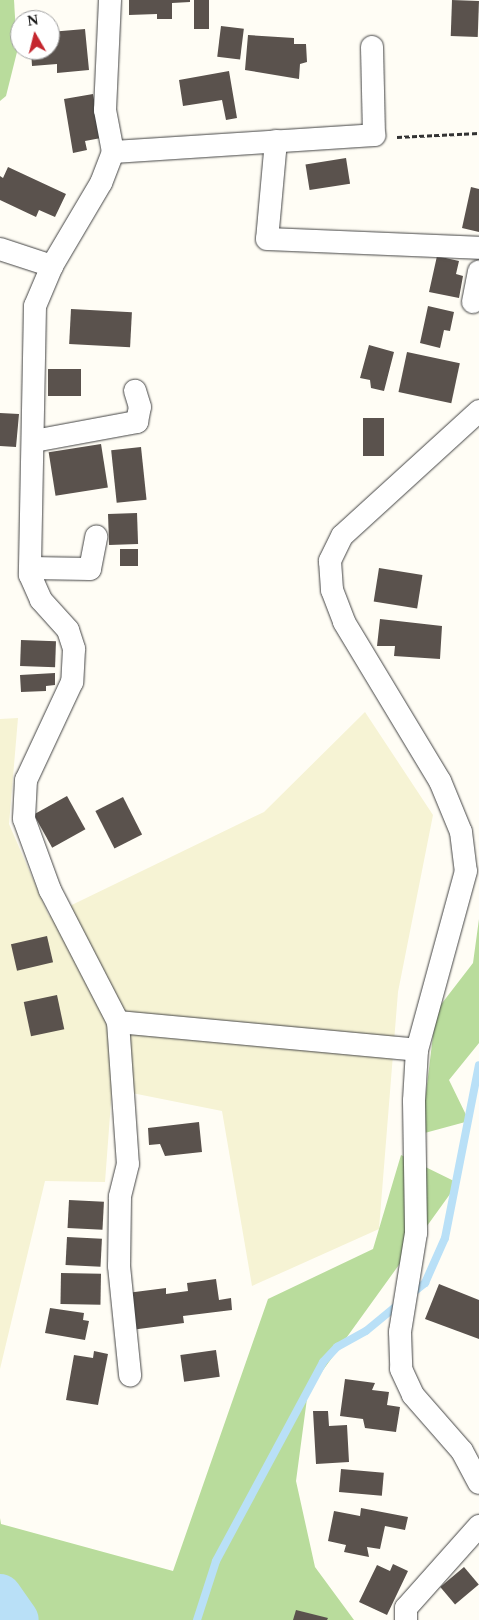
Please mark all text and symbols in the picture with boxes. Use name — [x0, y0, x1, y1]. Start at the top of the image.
text: N — [26, 9, 40, 32]
north arrow — [10, 10, 60, 60]

